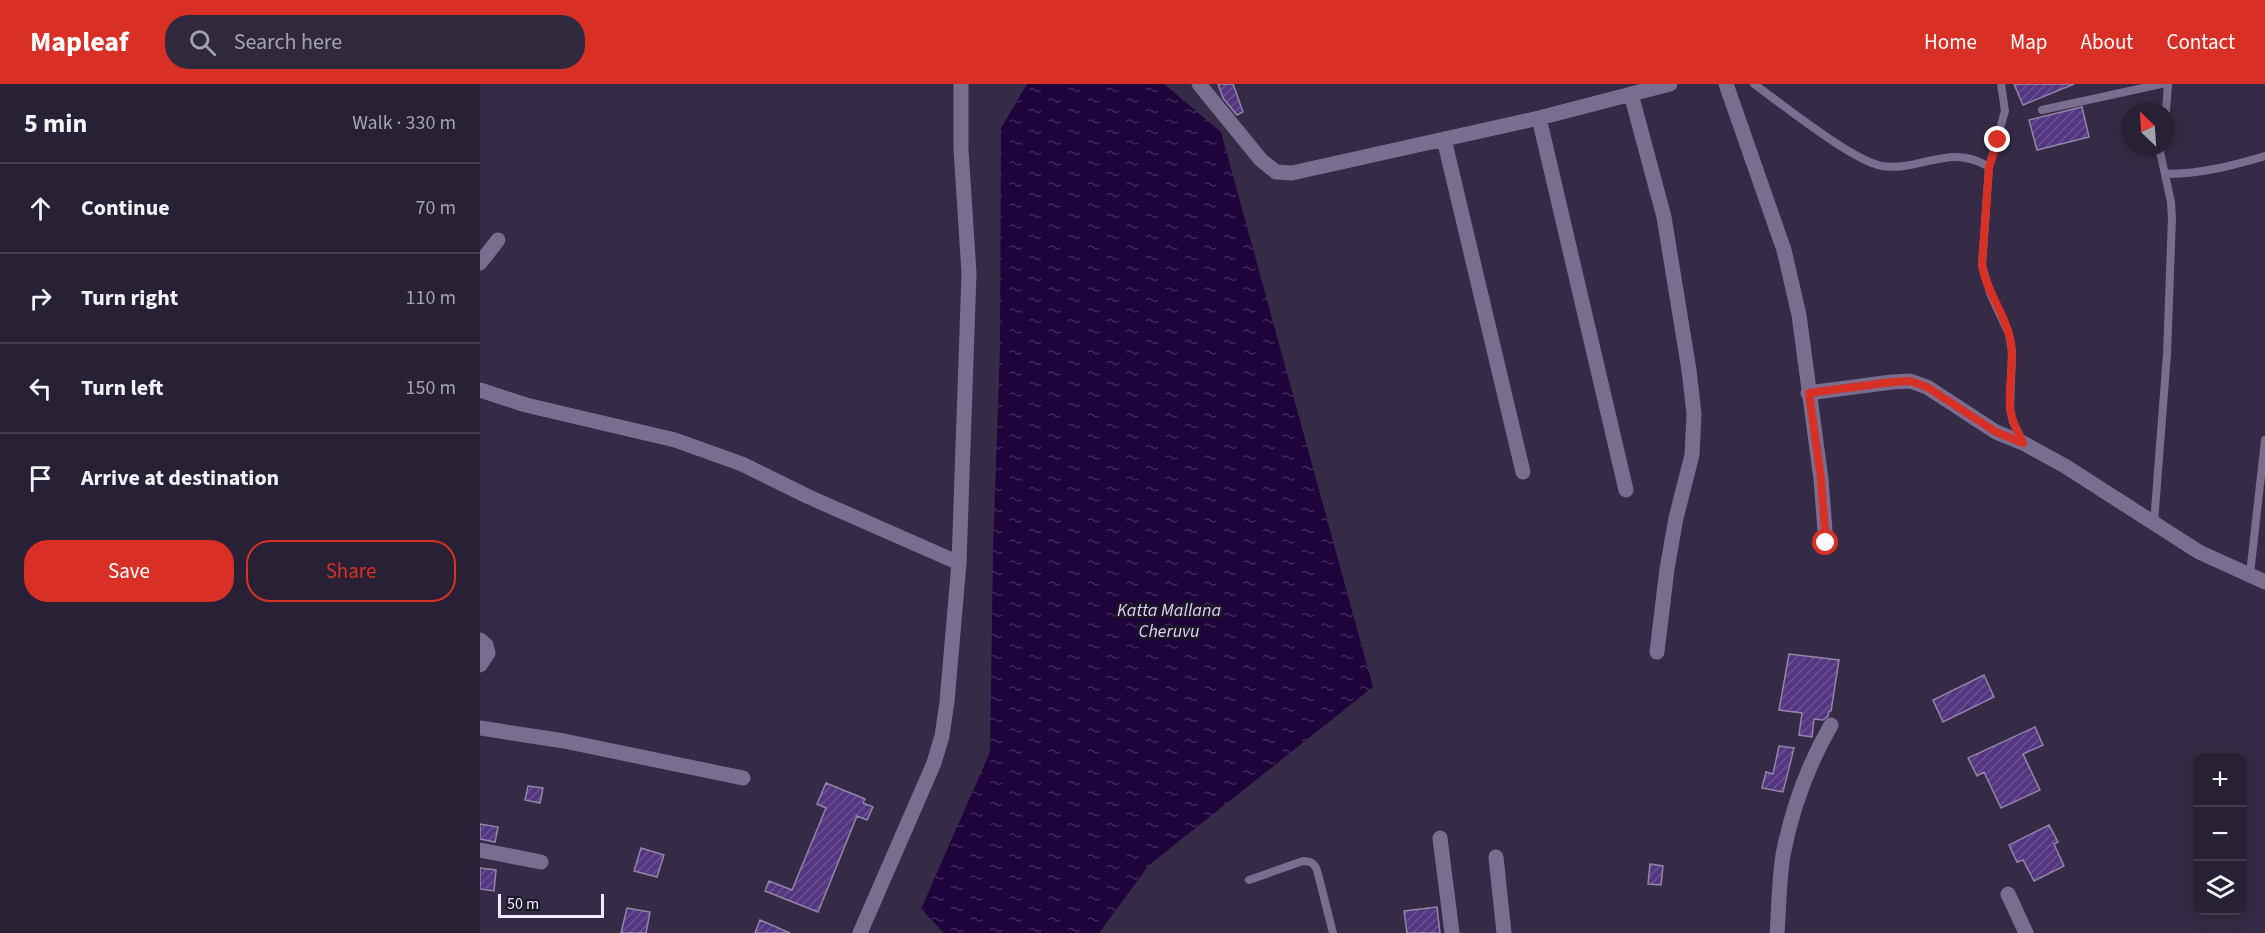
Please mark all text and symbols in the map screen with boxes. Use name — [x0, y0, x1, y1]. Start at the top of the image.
search box — [165, 15, 585, 69]
text: Mapleaf — [30, 22, 129, 62]
icon: search — [186, 26, 219, 59]
text: Search here — [234, 26, 342, 58]
text: Home — [1924, 27, 1977, 57]
text: Map — [2010, 27, 2048, 57]
text: About — [2081, 27, 2133, 57]
text: Contact — [2166, 27, 2235, 57]
north arrow — [2121, 102, 2175, 156]
text: 5 min — [24, 105, 87, 142]
text: Walk · 330 m — [352, 109, 456, 137]
route end — [1984, 126, 2010, 152]
icon: ahead — [24, 192, 57, 225]
text: Continue — [81, 192, 170, 224]
text: 70 m — [416, 194, 456, 222]
icon: right — [24, 282, 57, 315]
text: Turn right — [81, 282, 178, 314]
text: 110 m — [406, 284, 456, 312]
icon: left — [24, 372, 57, 405]
text: Turn left — [81, 372, 163, 404]
text: 150 m — [406, 374, 456, 402]
icon: arrive — [24, 462, 57, 495]
text: Arrive at destination — [81, 462, 279, 494]
route start — [1812, 529, 1838, 555]
button: Save — [24, 540, 234, 602]
button: Share — [246, 540, 456, 602]
water label: Katta Mallana Cheruvu — [1117, 598, 1221, 644]
map controls — [2193, 753, 2247, 915]
button: + — [2193, 753, 2247, 807]
button: − — [2193, 807, 2247, 861]
button: layers — [2193, 861, 2247, 915]
scale bar — [498, 891, 604, 918]
text: 50 m — [507, 893, 539, 915]

